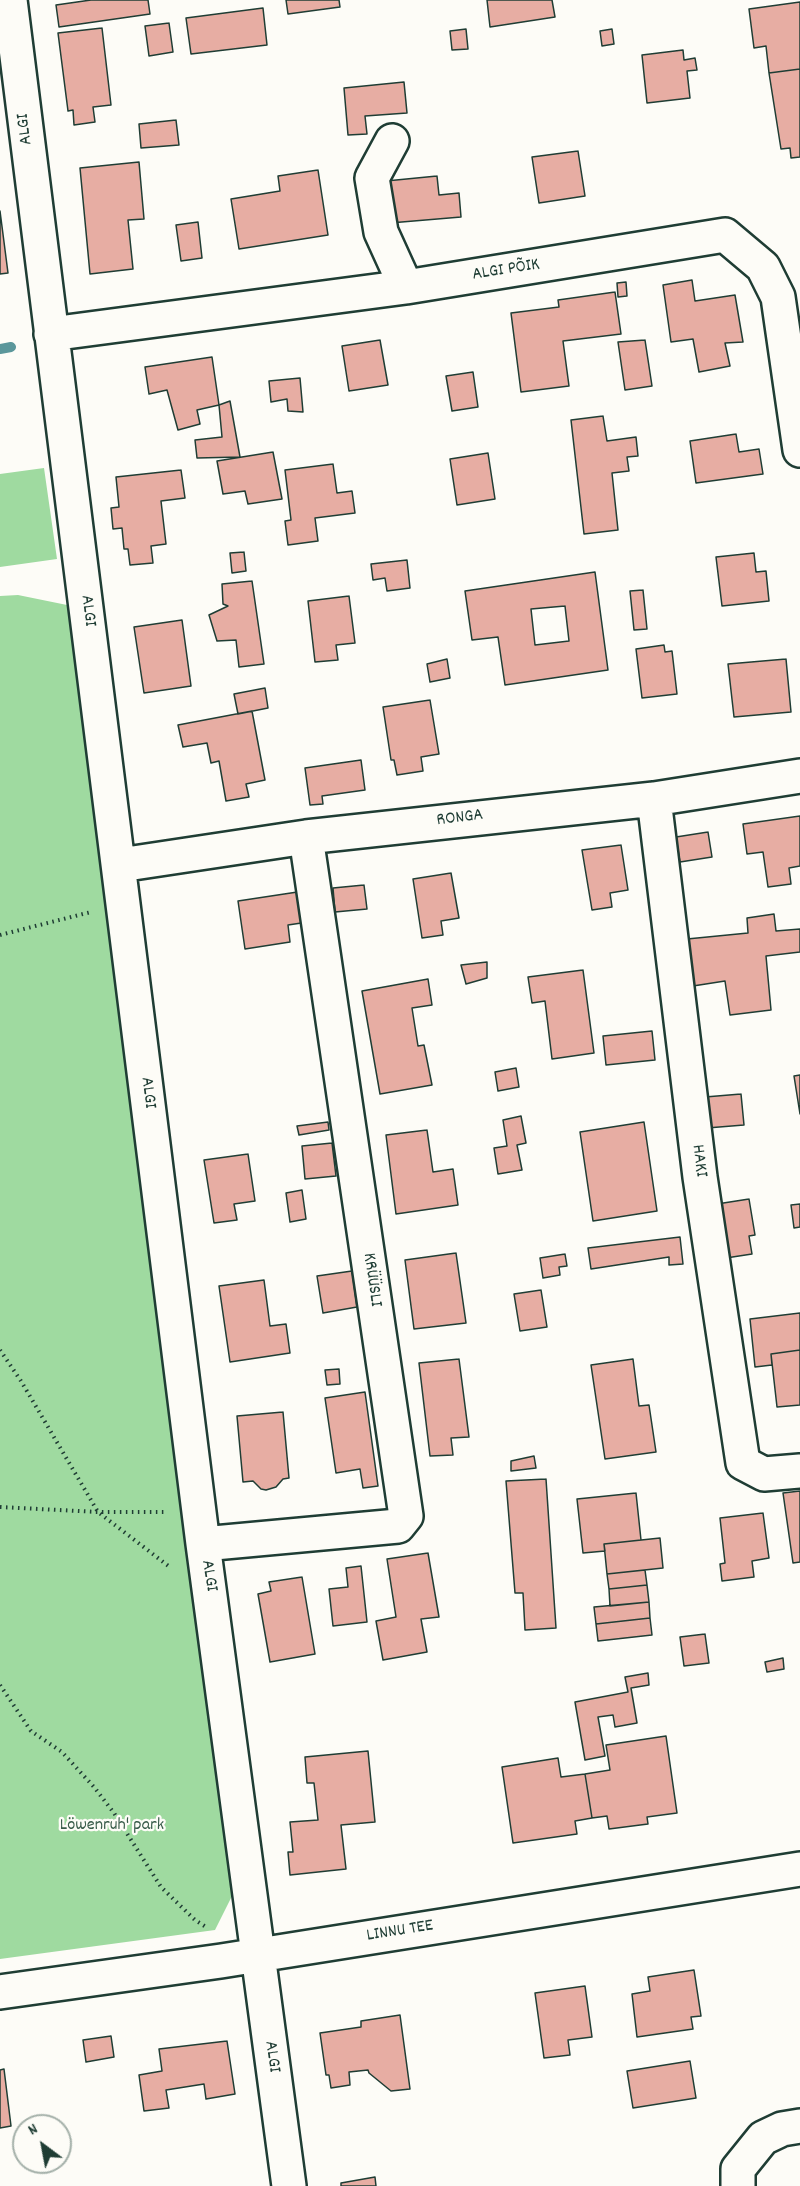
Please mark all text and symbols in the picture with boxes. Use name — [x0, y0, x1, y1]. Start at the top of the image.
street label: ALGI — [13, 112, 39, 146]
street label: ALGI PÕIK — [471, 255, 541, 287]
street label: ALGI — [74, 594, 100, 628]
street label: RONGA — [435, 805, 485, 833]
street label: ALGI — [134, 1076, 160, 1110]
street label: HAKI — [685, 1143, 711, 1179]
street label: KRÜÜSLI — [357, 1252, 385, 1308]
street label: ALGI — [195, 1559, 221, 1593]
park label: Löwenruh' park — [60, 1816, 164, 1838]
street label: LINNU TEE — [365, 1916, 435, 1948]
street label: ALGI — [258, 2040, 284, 2074]
north arrow — [12, 2114, 72, 2174]
text: N — [24, 2118, 43, 2142]

